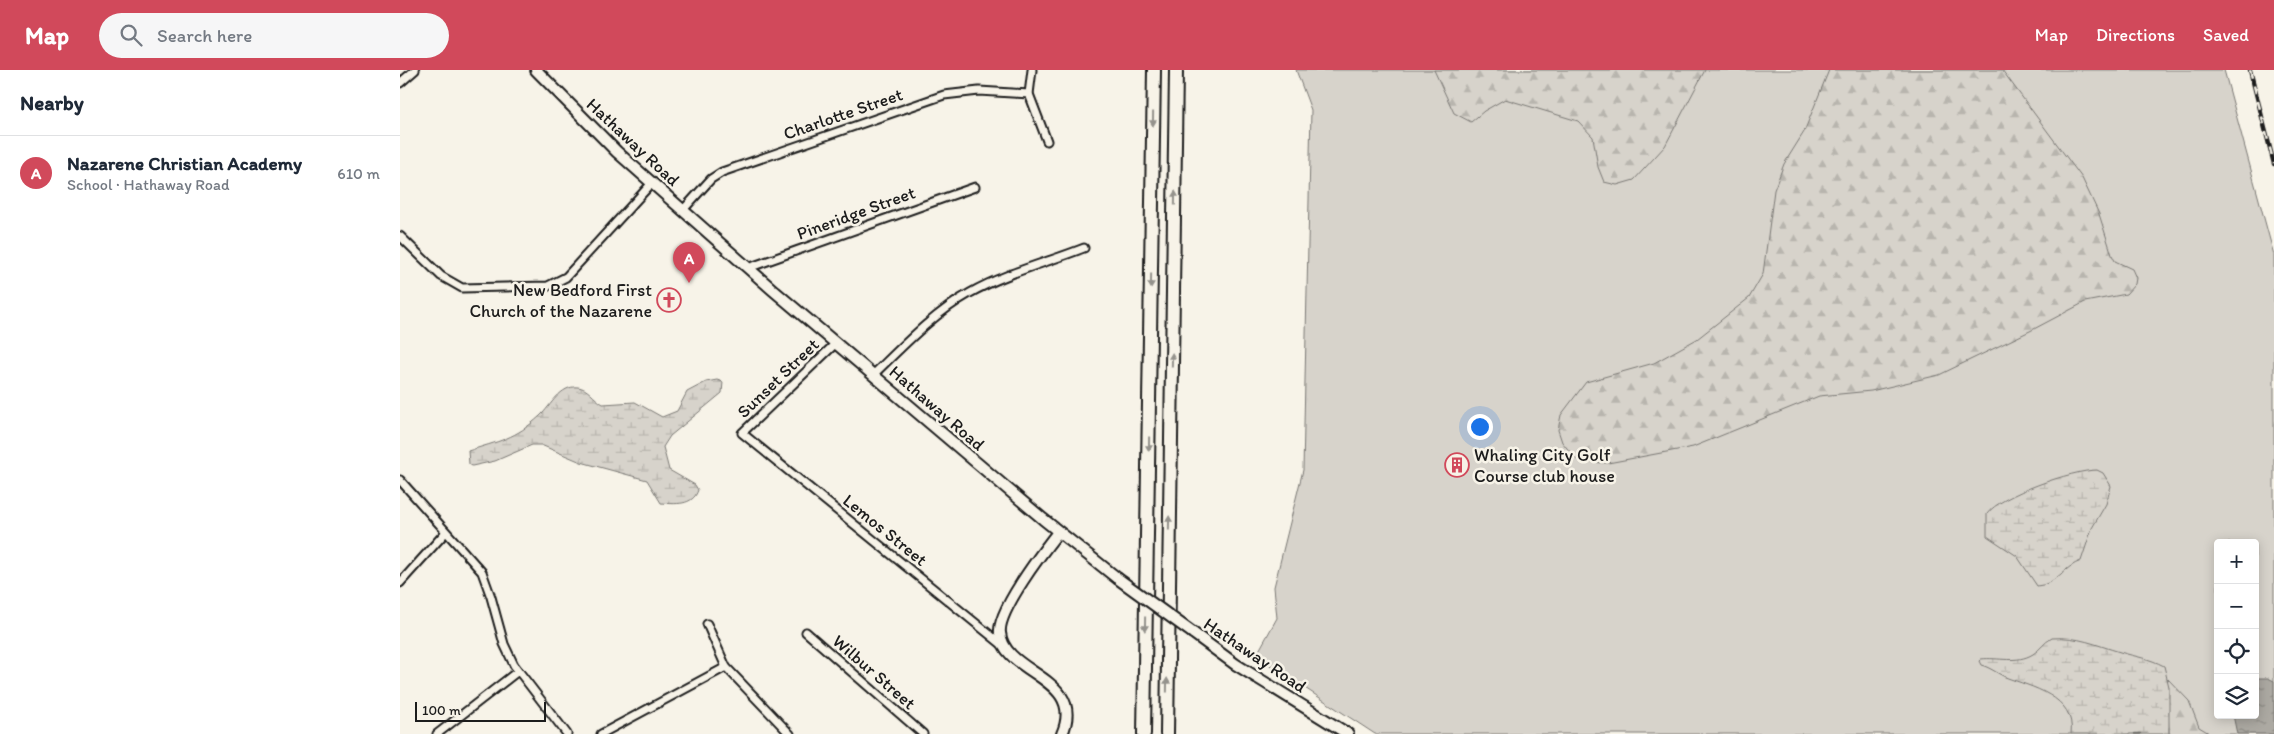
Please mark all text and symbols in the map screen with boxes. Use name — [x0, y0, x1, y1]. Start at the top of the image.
search box — [99, 13, 449, 58]
text: Map — [25, 21, 69, 50]
icon: search — [117, 21, 145, 49]
text: Search here — [157, 24, 252, 47]
text: Map — [2035, 24, 2068, 46]
text: Directions — [2096, 24, 2175, 46]
text: Saved — [2203, 24, 2249, 46]
street label: Charlotte Street — [780, 83, 906, 145]
text: Nearby — [20, 90, 84, 115]
street label: Hathaway Road — [582, 93, 684, 191]
one-way arrow — [1149, 111, 1157, 127]
text: Nazarene Christian Academy — [67, 152, 302, 175]
text: A — [31, 164, 41, 183]
text: 610 m — [337, 164, 380, 183]
text: School · Hathaway Road — [67, 175, 229, 194]
street label: Pineridge Street — [794, 181, 919, 245]
one-way arrow — [1171, 190, 1179, 206]
pin: A — [673, 242, 705, 283]
one-way arrow — [1146, 273, 1154, 289]
place label: New Bedford First Church of the Nazarene — [470, 279, 652, 322]
church icon: New Bedford First Church of the Nazarene — [656, 287, 682, 313]
street label: Sunset Street — [732, 333, 824, 422]
one-way arrow — [1169, 352, 1177, 368]
street label: Hathaway Road — [885, 361, 989, 456]
your location — [1467, 414, 1493, 440]
one-way arrow — [1145, 436, 1153, 452]
place label: Whaling City Golf Course club house — [1474, 444, 1615, 487]
building icon: Whaling City Golf Course club house — [1444, 452, 1470, 478]
street label: Lemos Street — [838, 489, 932, 571]
one-way arrow — [1166, 515, 1174, 531]
map controls — [2214, 539, 2259, 719]
button: + — [2214, 539, 2259, 584]
button: − — [2214, 584, 2259, 629]
street label: Hathaway Road — [1199, 613, 1311, 698]
one-way arrow — [1141, 616, 1149, 632]
button: locate — [2214, 629, 2259, 674]
street label: Wilbur Street — [828, 630, 920, 714]
button: layers — [2214, 674, 2259, 719]
one-way arrow — [1163, 677, 1171, 693]
scale bar — [415, 699, 546, 722]
text: 100 m — [422, 702, 461, 719]

